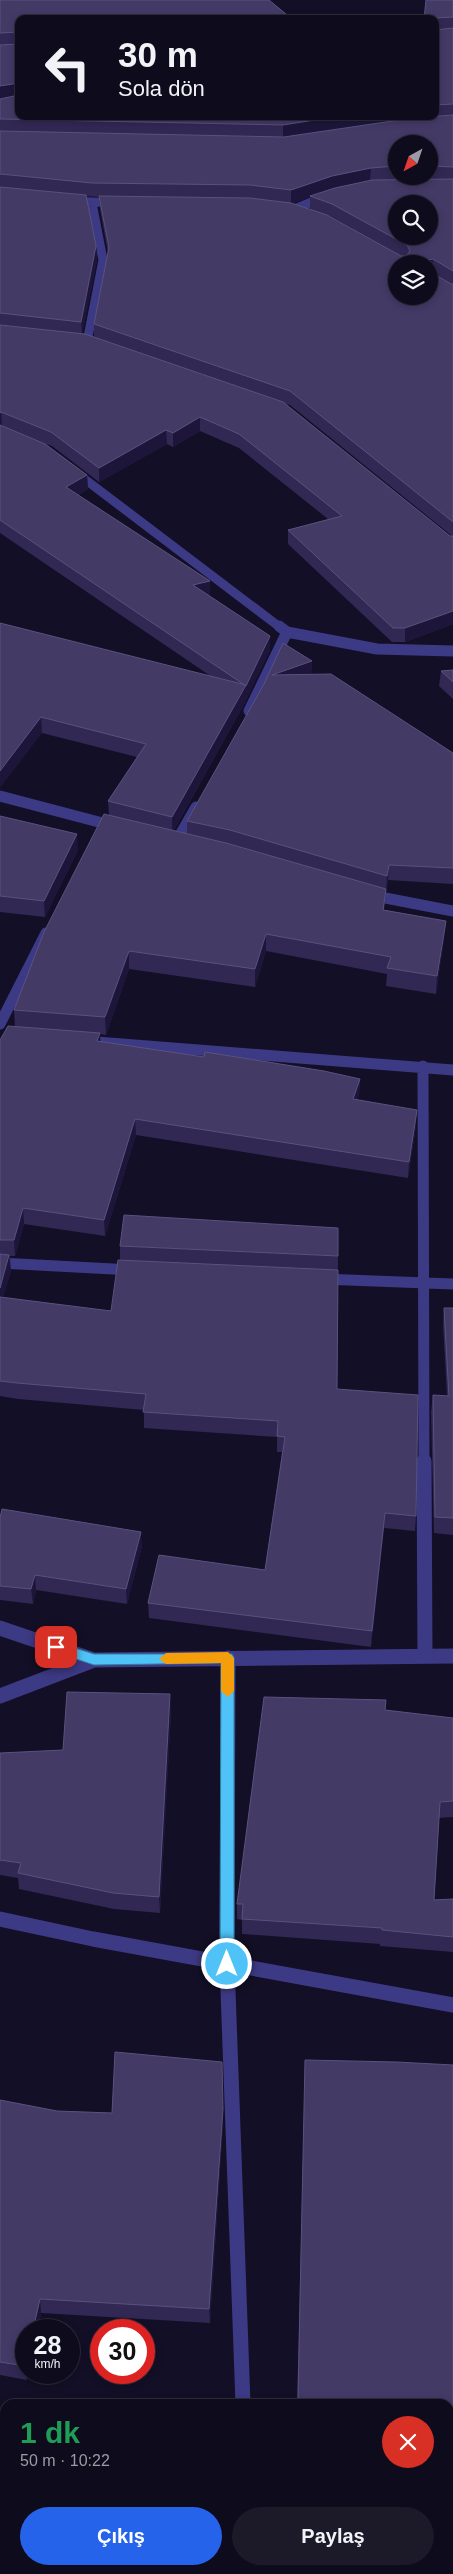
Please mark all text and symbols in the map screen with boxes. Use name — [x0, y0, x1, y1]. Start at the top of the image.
icon: left — [35, 35, 100, 100]
text: 30 m — [118, 35, 198, 74]
text: Sola dön — [118, 76, 205, 101]
north arrow — [388, 135, 438, 185]
map controls — [388, 135, 438, 305]
button: search — [388, 195, 438, 245]
button: layers — [388, 255, 438, 305]
pin — [35, 1626, 77, 1668]
icon: arrive — [42, 1633, 70, 1661]
position arrow — [200, 1937, 252, 1989]
speed limit sign: 30 — [90, 2319, 155, 2384]
text: 28 — [34, 2331, 61, 2359]
text: km/h — [34, 2357, 61, 2371]
text: 1 dk — [20, 2416, 80, 2449]
button: close — [382, 2416, 434, 2468]
text: 50 m · 10:22 — [20, 2452, 110, 2469]
button: Çıkış — [20, 2507, 222, 2565]
button: Paylaş — [232, 2507, 434, 2565]

